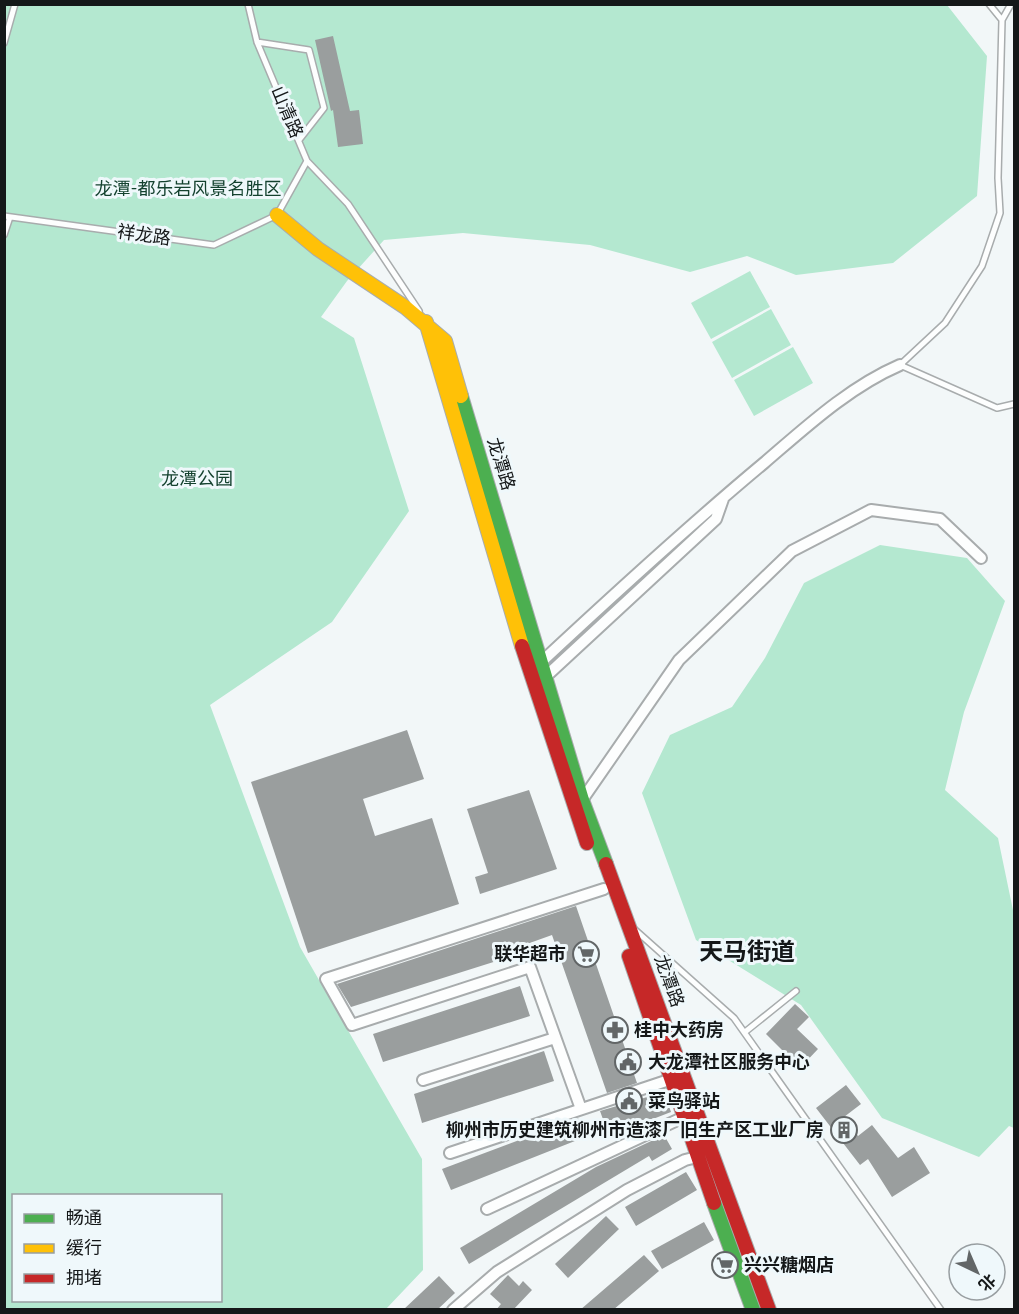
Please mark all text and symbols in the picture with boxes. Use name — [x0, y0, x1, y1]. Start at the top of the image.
street label: 山清路 — [266, 82, 309, 141]
park label: 龙潭-都乐岩风景名胜区 — [94, 177, 282, 200]
street label: 祥龙路 — [116, 219, 172, 250]
street label: 龙潭路 — [483, 435, 520, 493]
park label: 龙潭公园 — [161, 467, 233, 490]
district label: 天马街道 — [699, 936, 795, 966]
supermarket icon: 联华超市 — [571, 939, 601, 969]
place label: 联华超市 — [494, 942, 566, 965]
street label: 龙潭路 — [649, 952, 690, 1010]
pharmacy icon: 桂中大药房 — [600, 1015, 630, 1045]
place label: 桂中大药房 — [634, 1018, 724, 1041]
public building icon: 大龙潭社区服务中心 — [613, 1047, 643, 1077]
place label: 大龙潭社区服务中心 — [648, 1050, 810, 1073]
public building icon: 菜鸟驿站 — [614, 1086, 644, 1116]
place label: 菜鸟驿站 — [648, 1089, 720, 1112]
building icon: 柳州市历史建筑柳州市造漆厂旧生产区工业厂房 — [829, 1115, 859, 1145]
place label: 柳州市历史建筑柳州市造漆厂旧生产区工业厂房 — [446, 1118, 824, 1141]
legend — [12, 1194, 222, 1302]
text: 畅通 — [66, 1206, 102, 1229]
text: 缓行 — [66, 1236, 102, 1259]
north arrow — [947, 1242, 1007, 1302]
supermarket icon: 兴兴糖烟店 — [710, 1250, 740, 1280]
place label: 兴兴糖烟店 — [744, 1253, 834, 1276]
text: 拥堵 — [66, 1266, 102, 1289]
text: 北 — [975, 1270, 1000, 1296]

